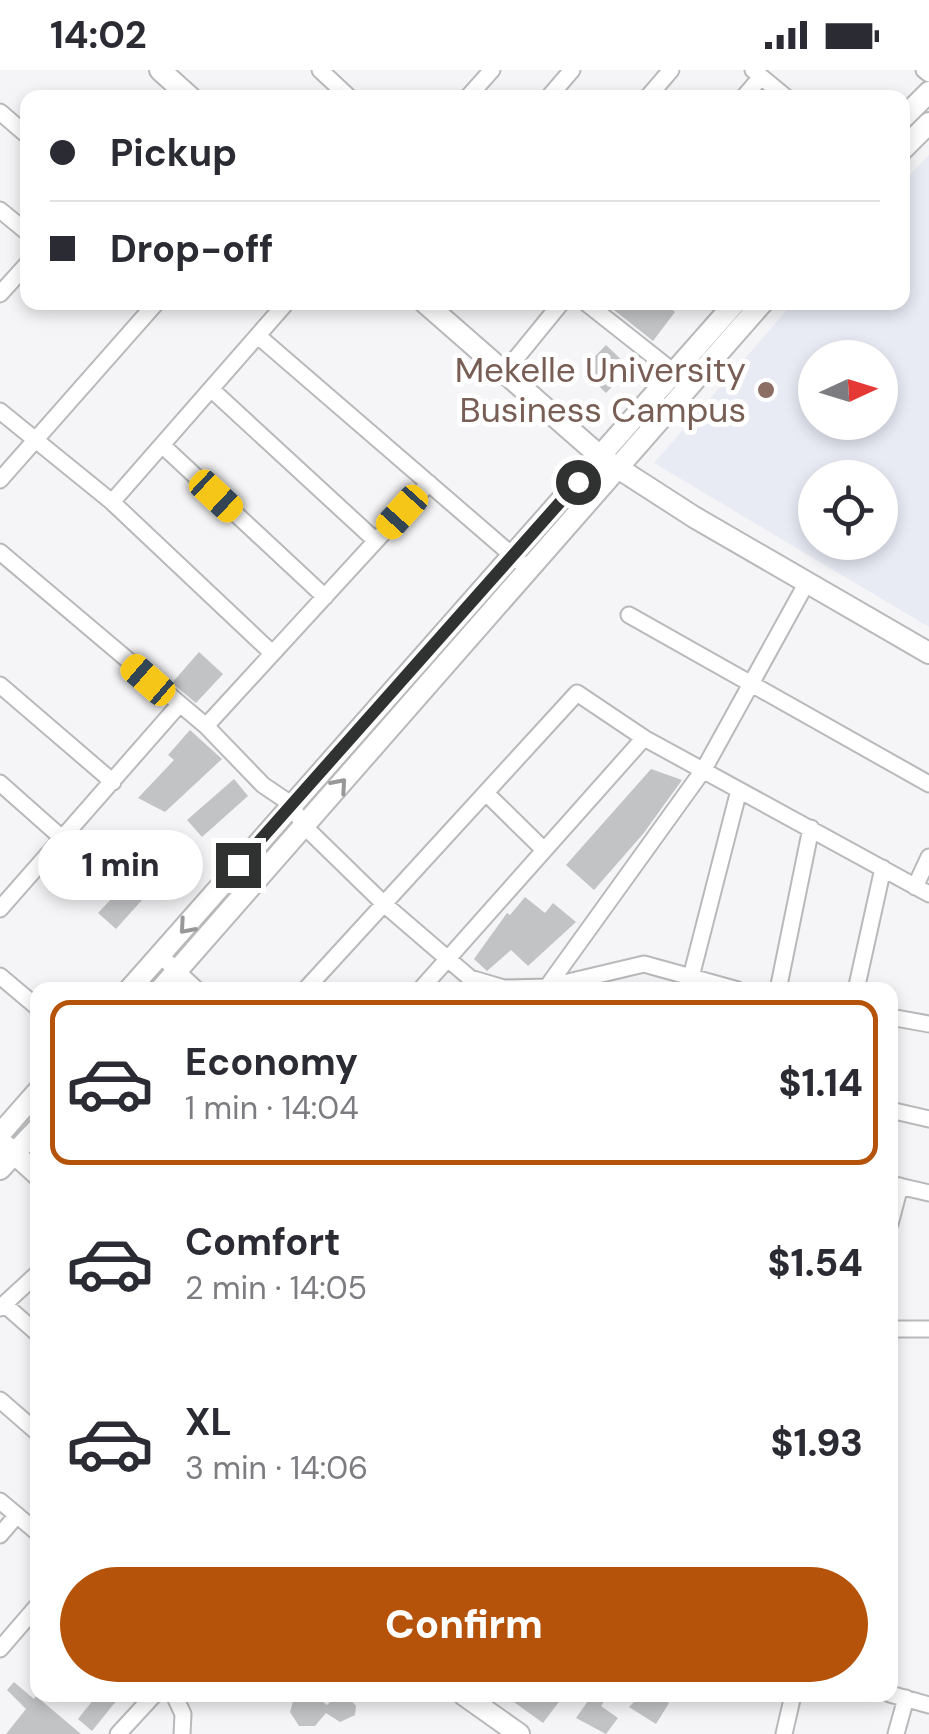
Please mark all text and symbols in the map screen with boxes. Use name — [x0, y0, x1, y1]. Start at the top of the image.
text: 14:02 — [50, 10, 147, 60]
text: Pickup — [110, 128, 237, 178]
text: Drop-off — [110, 224, 273, 274]
north arrow — [798, 340, 898, 440]
map controls — [798, 340, 898, 560]
place label: Mekelle University Business Campus — [455, 347, 746, 433]
marker: Mekelle University Business Campus — [755, 379, 777, 401]
route start — [556, 460, 601, 505]
button: locate — [798, 460, 898, 560]
car — [184, 465, 248, 527]
car — [371, 480, 433, 544]
car — [116, 649, 180, 711]
one-way arrow — [328, 778, 346, 797]
callout: 1 min — [38, 830, 203, 900]
route end — [216, 843, 261, 888]
text: 1 min — [81, 844, 160, 886]
one-way arrow — [179, 915, 197, 934]
text: Economy — [185, 1037, 358, 1087]
icon: car — [65, 1038, 155, 1128]
text: $1.14 — [779, 1058, 863, 1108]
text: 1 min · 14:04 — [185, 1087, 359, 1129]
text: Comfort — [185, 1217, 341, 1267]
icon: car — [65, 1218, 155, 1308]
text: $1.54 — [768, 1238, 863, 1288]
text: 2 min · 14:05 — [185, 1267, 367, 1309]
text: XL — [185, 1397, 232, 1447]
icon: car — [65, 1398, 155, 1488]
text: $1.93 — [770, 1418, 863, 1468]
text: 3 min · 14:06 — [185, 1447, 368, 1489]
button: Confirm — [60, 1567, 868, 1682]

